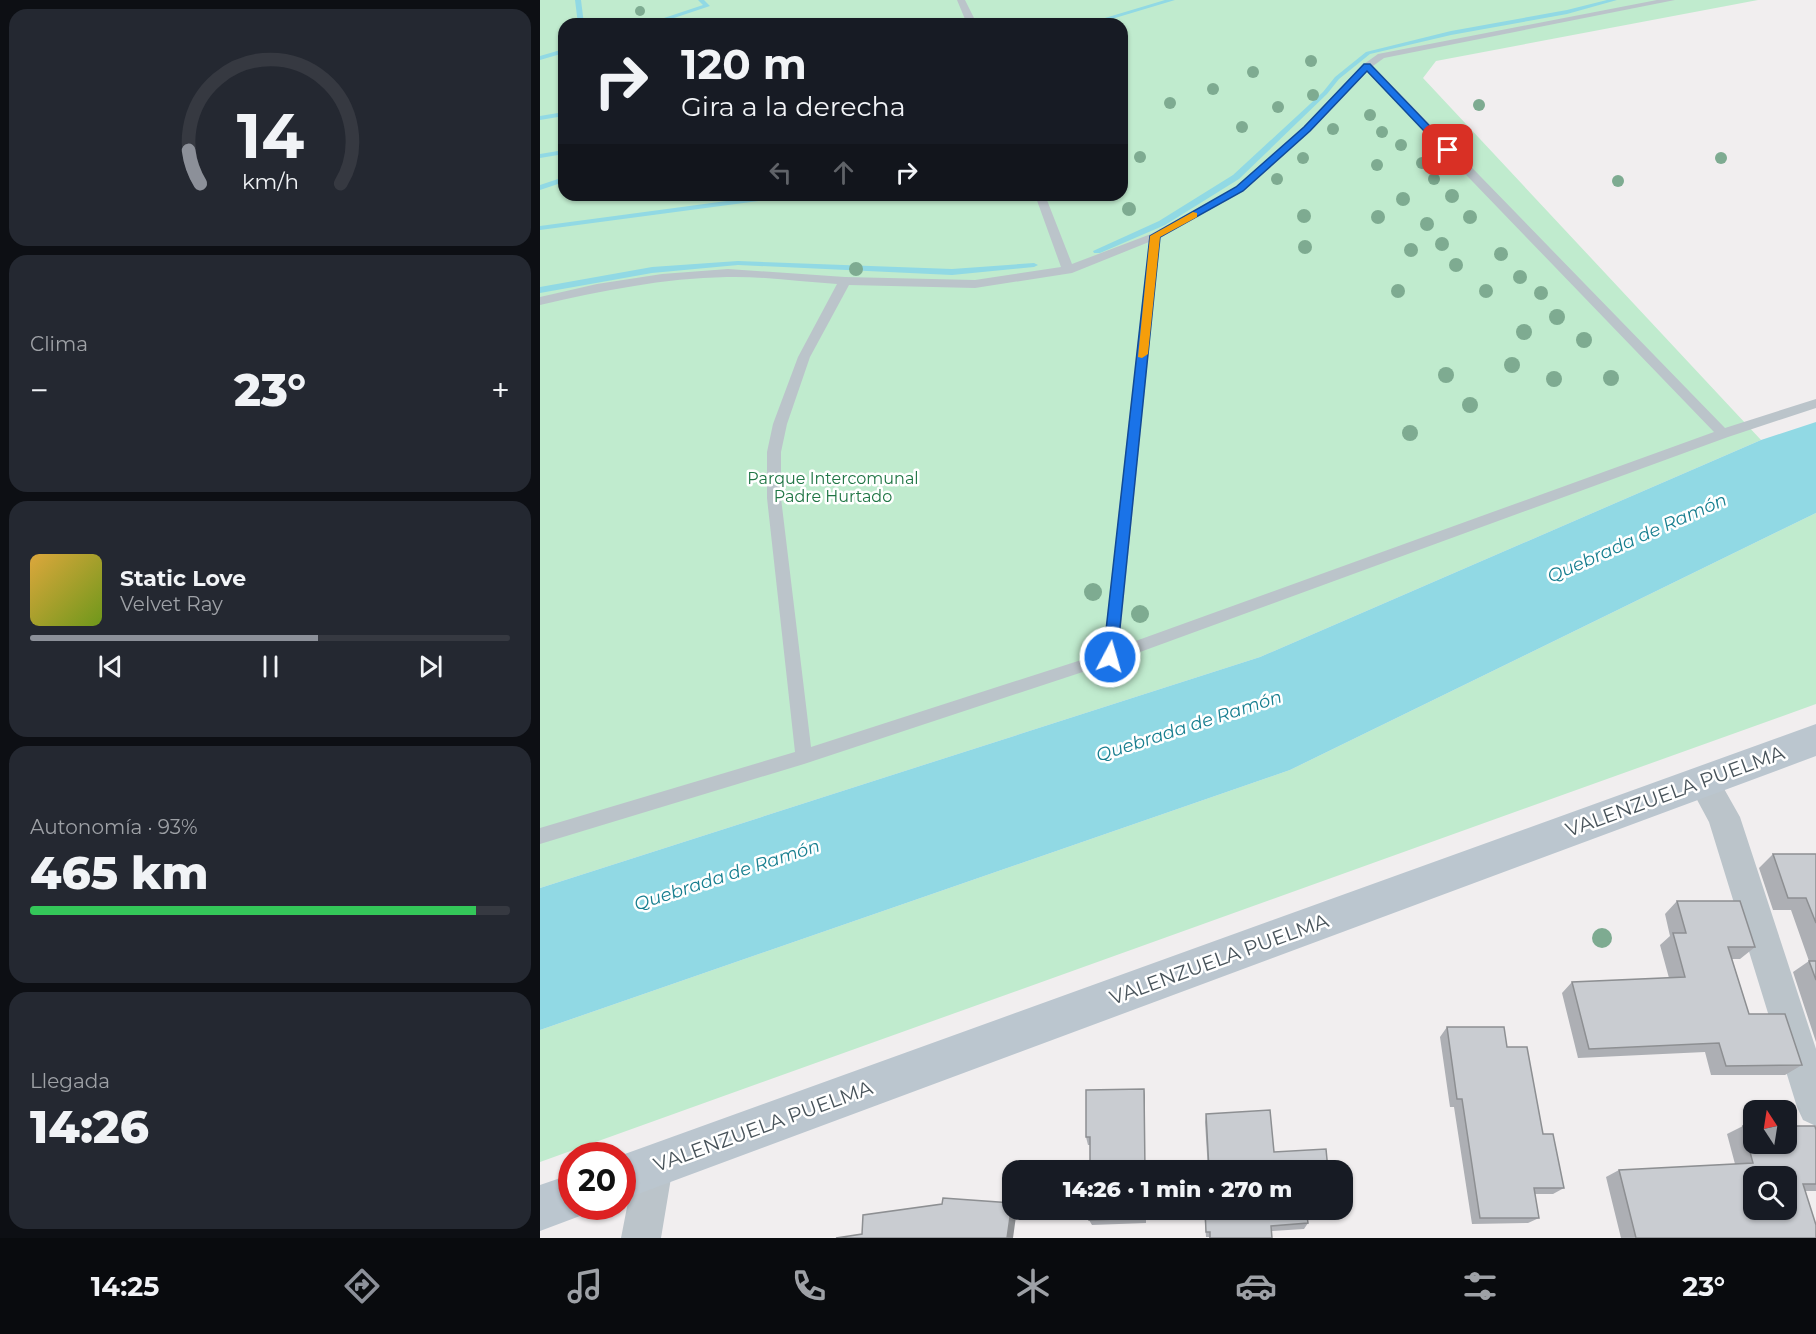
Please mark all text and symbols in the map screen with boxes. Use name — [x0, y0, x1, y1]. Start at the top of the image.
text: 120 m — [681, 38, 807, 90]
icon: right — [582, 42, 660, 120]
text: Gira a la derecha — [681, 90, 906, 123]
text: 14 — [236, 99, 304, 175]
pin — [1422, 124, 1473, 175]
icon: arrive — [1431, 133, 1464, 166]
icon: left — [764, 156, 797, 189]
icon: ahead — [827, 156, 860, 189]
icon: right — [890, 156, 923, 189]
text: km/h — [241, 169, 299, 195]
text: Clima — [30, 332, 88, 356]
text: 23° — [234, 362, 306, 417]
text: − — [30, 370, 49, 410]
text: + — [491, 370, 510, 410]
park label: Parque Intercomunal Padre Hurtado — [747, 469, 919, 506]
water label: Quebrada de Ramón — [1544, 488, 1730, 588]
text: Static Love — [120, 565, 246, 592]
text: Velvet Ray — [120, 592, 223, 616]
position arrow — [1078, 625, 1142, 689]
icon: previous — [94, 650, 127, 683]
icon: pause — [254, 650, 287, 683]
icon: next — [414, 650, 447, 683]
water label: Quebrada de Ramón — [1093, 686, 1285, 766]
street label: VALENZUELA PUELMA — [1562, 740, 1788, 842]
text: Autonomía · 93% — [30, 815, 197, 839]
water label: Quebrada de Ramón — [631, 835, 823, 915]
text: 465 km — [30, 845, 209, 900]
street label: VALENZUELA PUELMA — [1106, 908, 1332, 1010]
text: Llegada — [30, 1069, 110, 1093]
street label: VALENZUELA PUELMA — [650, 1075, 876, 1177]
text: 14:26 — [30, 1099, 149, 1154]
north arrow — [1743, 1100, 1797, 1154]
map controls — [1743, 1100, 1797, 1220]
speed limit sign: 20 — [558, 1142, 636, 1220]
button: search — [1743, 1166, 1797, 1220]
text: 14:26 · 1 min · 270 m — [1063, 1176, 1292, 1203]
icon: directions — [341, 1265, 383, 1307]
icon: music — [564, 1265, 606, 1307]
icon: phone — [788, 1265, 830, 1307]
icon: climate — [1012, 1265, 1054, 1307]
icon: car — [1235, 1265, 1277, 1307]
icon: filters — [1459, 1265, 1501, 1307]
text: 14:25 — [91, 1270, 159, 1303]
text: 23° — [1682, 1270, 1725, 1303]

